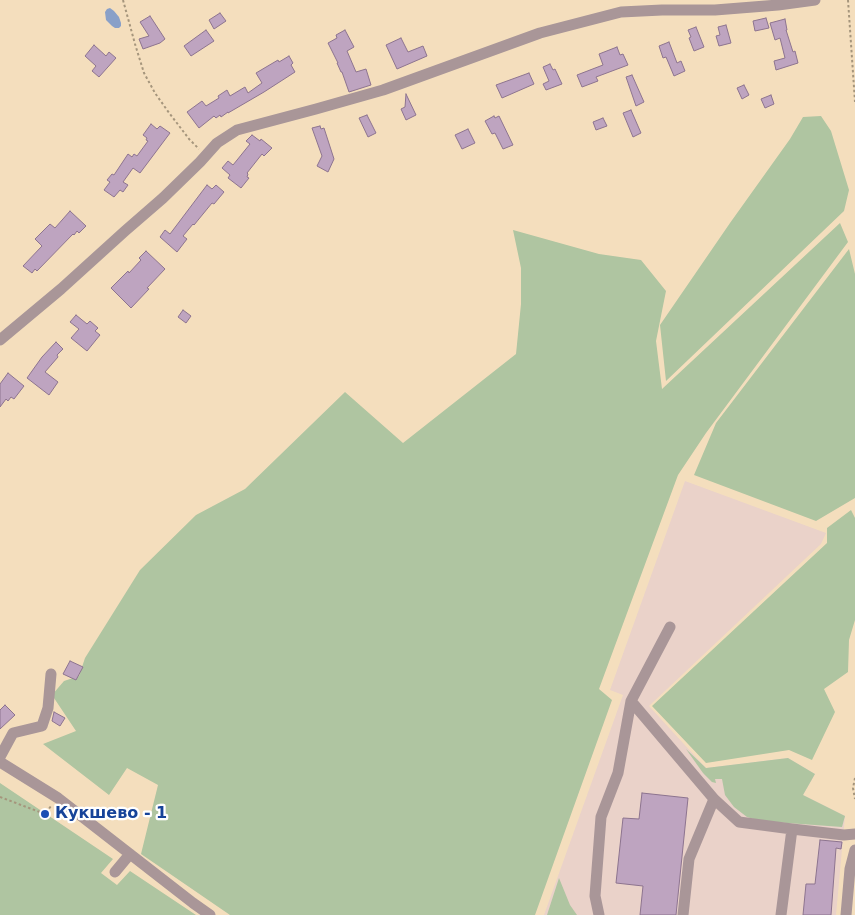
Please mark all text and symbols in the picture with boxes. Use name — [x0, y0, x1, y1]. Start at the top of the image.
place label: Кукшево - 1 — [55, 804, 167, 824]
marker: Кукшево - 1 — [39, 808, 51, 820]

